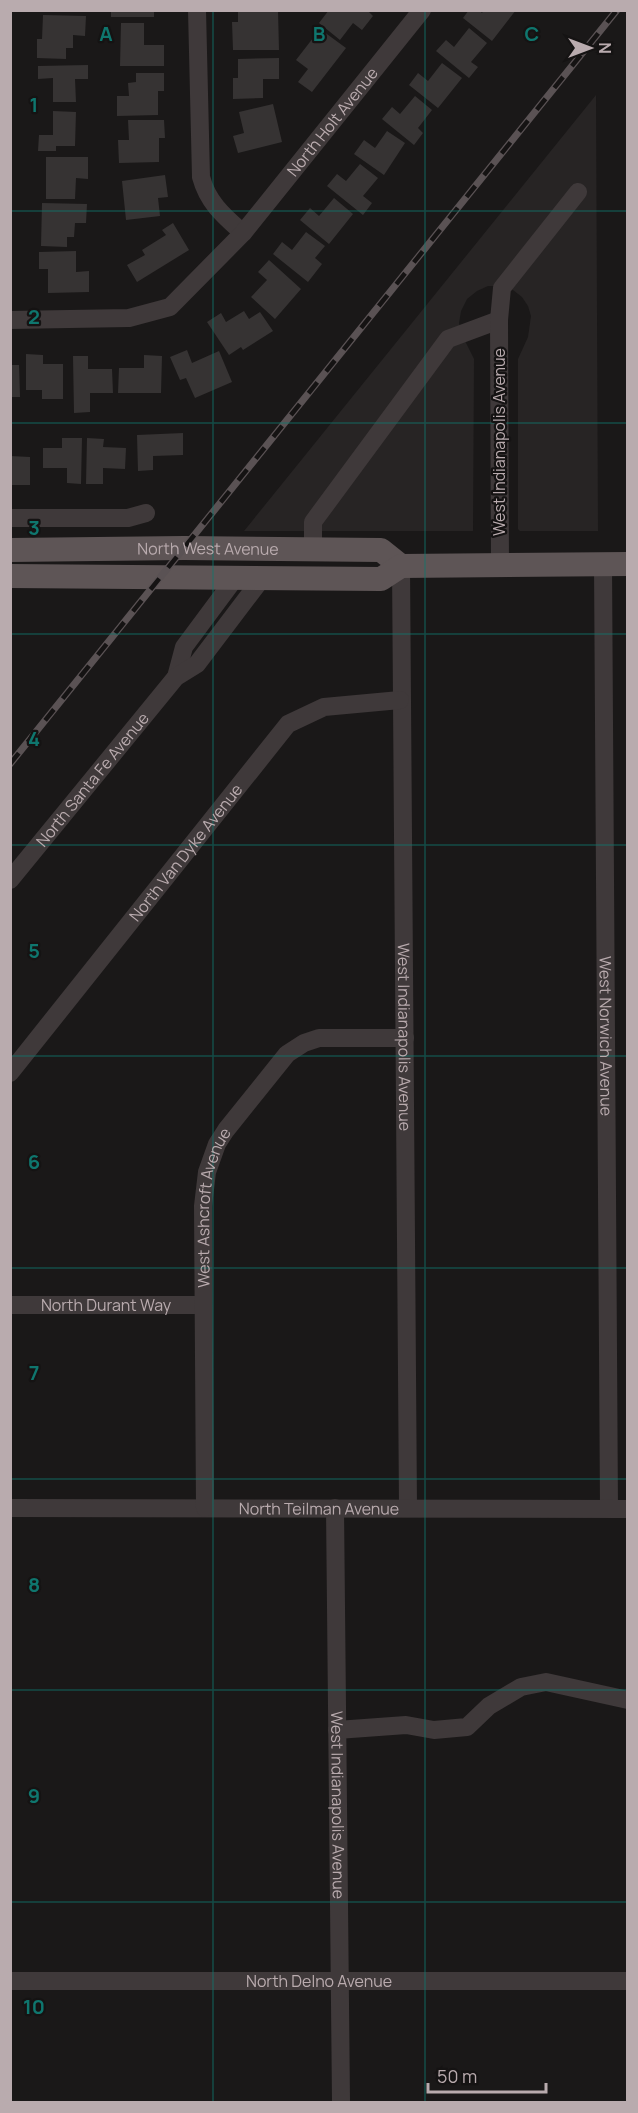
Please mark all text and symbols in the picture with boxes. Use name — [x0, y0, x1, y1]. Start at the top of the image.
north arrow — [560, 18, 620, 78]
text: A — [99, 20, 113, 47]
text: B — [313, 20, 326, 47]
text: C — [525, 20, 539, 47]
text: N — [594, 42, 616, 54]
street label: North Holt Avenue — [282, 63, 383, 181]
text: 1 — [30, 91, 38, 118]
text: 2 — [28, 303, 40, 330]
street label: West Indianapolis Avenue — [488, 348, 510, 536]
text: 3 — [28, 514, 40, 541]
street label: North West Avenue — [137, 537, 279, 560]
street label: North Santa Fe Avenue — [31, 708, 154, 851]
text: 4 — [28, 725, 40, 752]
street label: North Van Dyke Avenue — [124, 779, 247, 926]
text: 5 — [28, 937, 40, 964]
street label: West Indianapolis Avenue — [393, 943, 416, 1131]
street label: West Norwich Avenue — [594, 956, 618, 1116]
street label: West Ashcroft Avenue — [192, 1123, 236, 1288]
text: 6 — [28, 1148, 40, 1175]
street label: North Durant Way — [41, 1294, 172, 1316]
text: 7 — [29, 1359, 39, 1386]
street label: North Teilman Avenue — [239, 1497, 399, 1520]
text: 8 — [28, 1571, 40, 1598]
street label: West Indianapolis Avenue — [326, 1711, 350, 1899]
text: 9 — [28, 1782, 40, 1809]
street label: North Delno Avenue — [246, 1970, 392, 1992]
text: 10 — [23, 1993, 45, 2020]
scale bar — [428, 2056, 546, 2094]
text: 50 m — [437, 2064, 477, 2088]

